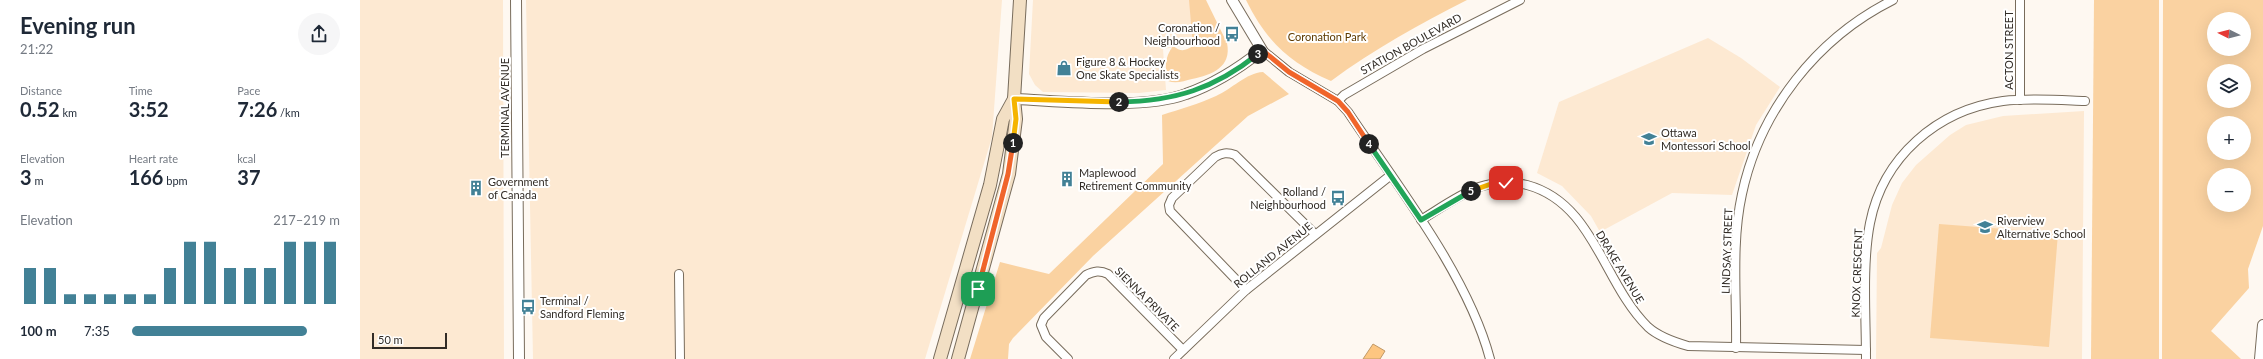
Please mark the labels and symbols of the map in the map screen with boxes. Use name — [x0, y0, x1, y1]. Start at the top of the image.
street label: STATION BOULEVARD — [1358, 10, 1464, 77]
street label: ACTON STREET — [2002, 10, 2015, 90]
north arrow — [2207, 12, 2251, 56]
place label: Coronation / Neighbourhood — [1144, 21, 1220, 47]
bus stop icon: Coronation / Neighbourhood — [1223, 25, 1241, 43]
park label: Coronation Park — [1288, 30, 1367, 43]
pin: 3 — [1248, 44, 1268, 64]
place label: Figure 8 & Hockey One Skate Specialists — [1076, 55, 1179, 81]
street label: TERMINAL AVENUE — [498, 58, 511, 158]
shop icon: Figure 8 & Hockey One Skate Specialists — [1055, 59, 1073, 77]
pin: 2 — [1109, 92, 1129, 112]
place label: Ottawa Montessori School — [1661, 126, 1751, 152]
school or university icon: Ottawa Montessori School — [1640, 130, 1658, 148]
pin: 1 — [1003, 133, 1023, 153]
pin: 4 — [1359, 134, 1379, 154]
place label: Maplewood Retirement Community — [1079, 166, 1192, 192]
pin — [1489, 166, 1523, 200]
building icon: Maplewood Retirement Community — [1058, 170, 1076, 188]
place label: Government of Canada — [488, 175, 548, 201]
building icon: Government of Canada — [467, 179, 485, 197]
pin: 5 — [1461, 181, 1481, 201]
place label: Rolland / Neighbourhood — [1250, 185, 1326, 211]
bus stop icon: Rolland / Neighbourhood — [1329, 189, 1347, 207]
street label: LINDSAY STREET — [1719, 207, 1735, 294]
place label: Riverview Alternative School — [1997, 214, 2086, 240]
school or university icon: Riverview Alternative School — [1976, 218, 1994, 236]
street label: ROLLAND AVENUE — [1231, 219, 1314, 290]
street label: DRAKE AVENUE — [1594, 228, 1647, 305]
street label: KNOX CRESCENT — [1848, 228, 1865, 318]
street label: SIENNA PRIVATE — [1113, 264, 1182, 333]
pin — [961, 272, 995, 306]
place label: Terminal / Sandford Fleming — [540, 294, 625, 320]
bus stop icon: Terminal / Sandford Fleming — [519, 298, 537, 316]
scale bar — [372, 331, 447, 350]

